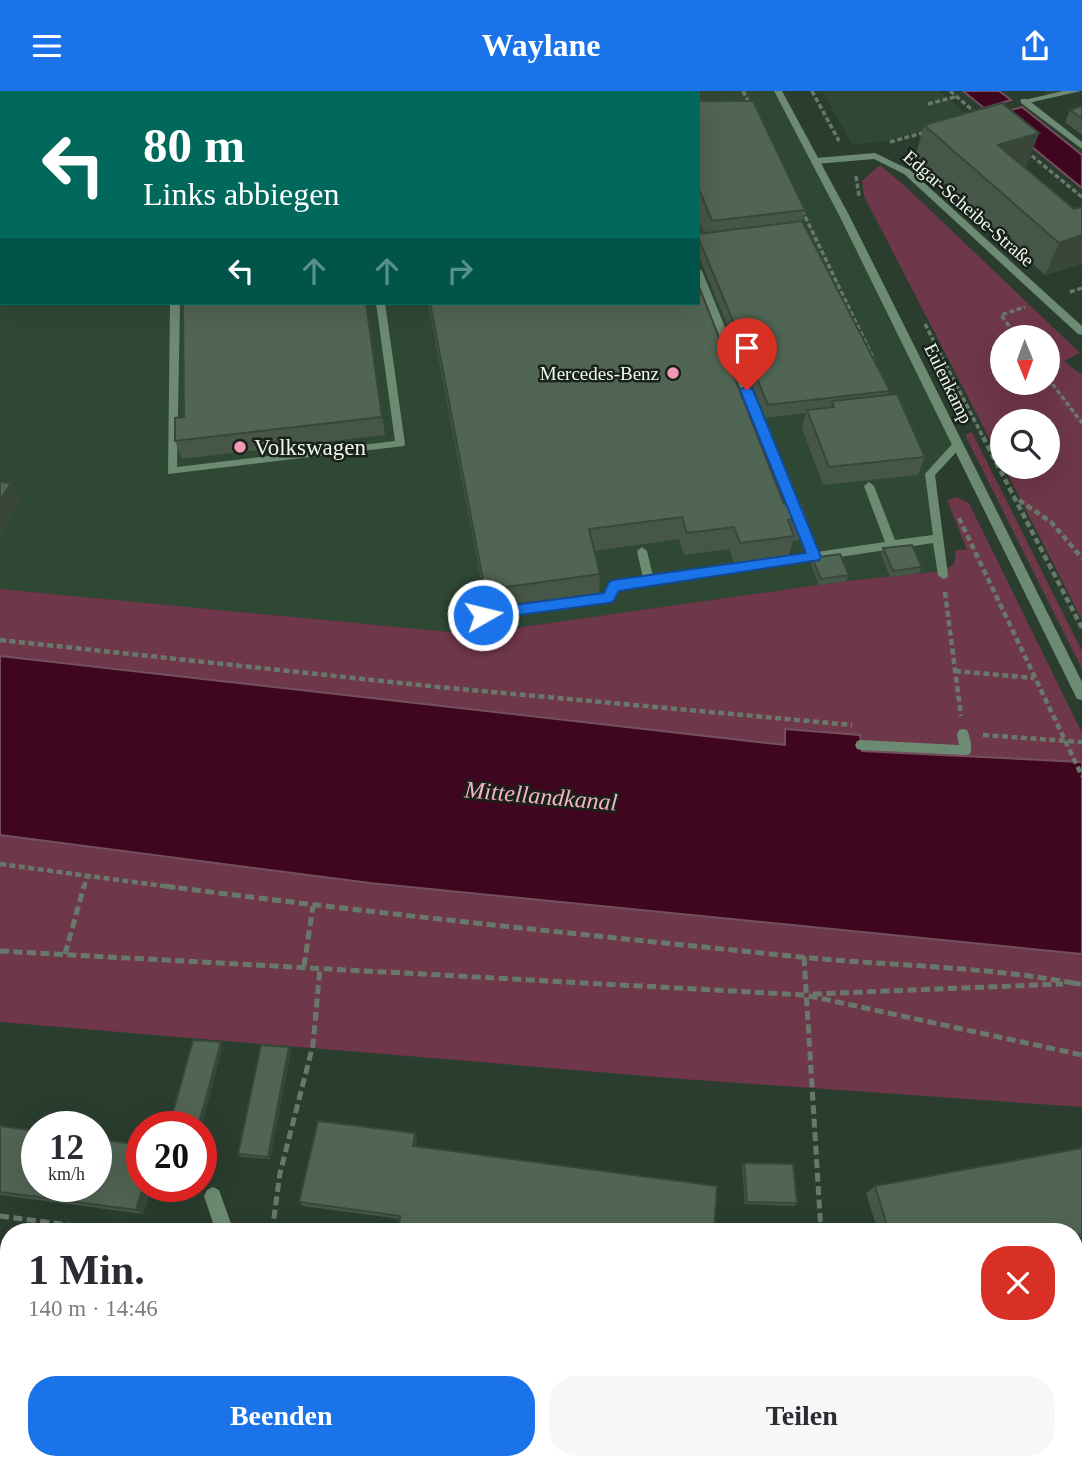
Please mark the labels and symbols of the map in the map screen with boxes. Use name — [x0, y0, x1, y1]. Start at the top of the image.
street label: Edgar-Scheibe-Straße — [899, 146, 1038, 271]
pin — [717, 318, 777, 390]
north arrow — [990, 325, 1060, 395]
street label: Eulenkamp — [920, 340, 977, 427]
place label: Mercedes-Benz — [540, 363, 659, 384]
marker: Mercedes-Benz — [665, 365, 681, 381]
place label: Volkswagen — [254, 435, 367, 460]
marker: Volkswagen — [232, 439, 248, 455]
position arrow — [446, 578, 520, 652]
water label: Mittellandkanal — [463, 776, 619, 816]
speed limit sign: 20 — [126, 1111, 217, 1202]

